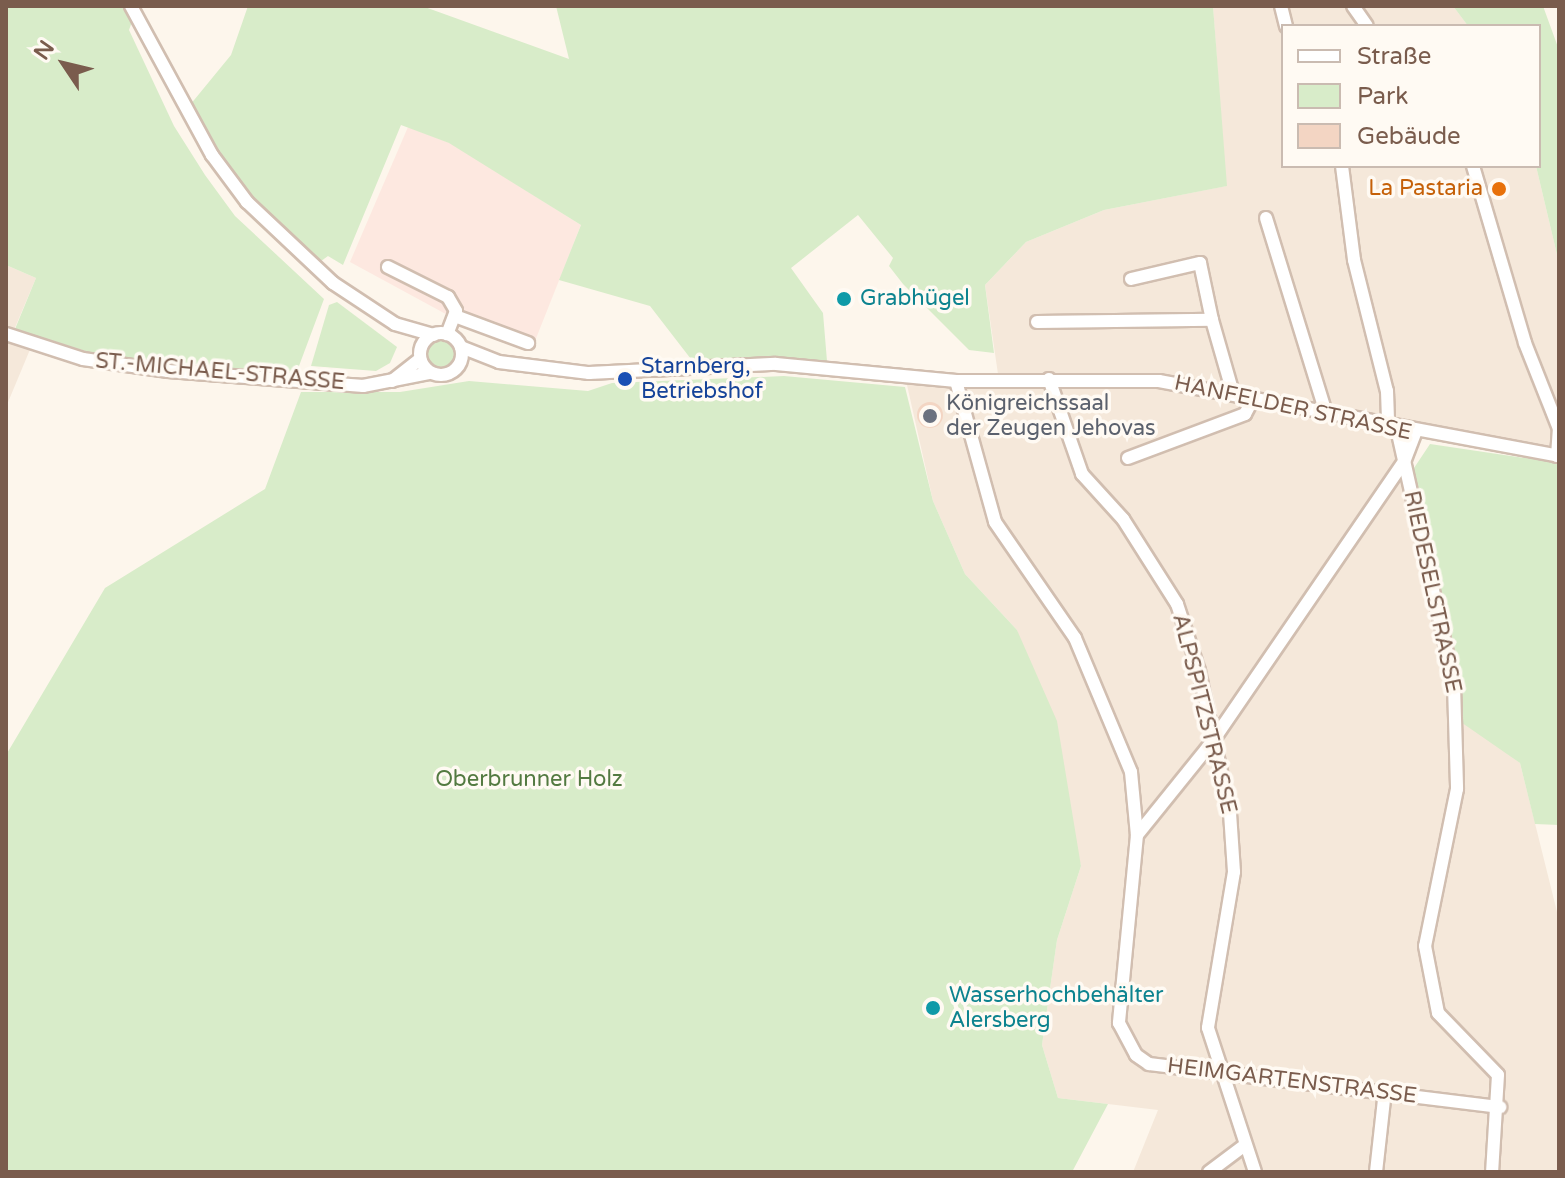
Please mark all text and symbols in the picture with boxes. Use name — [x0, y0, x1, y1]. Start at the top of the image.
north arrow — [24, 24, 104, 104]
legend — [1281, 24, 1541, 168]
text: N — [29, 36, 60, 65]
text: Straße — [1357, 42, 1431, 71]
text: Park — [1357, 82, 1408, 111]
text: Gebäude — [1357, 122, 1461, 151]
place label: La Pastaria — [1368, 176, 1483, 202]
marker: La Pastaria — [1490, 180, 1508, 198]
place label: Grabhügel — [860, 286, 970, 312]
marker: Grabhügel — [835, 290, 853, 308]
street label: ST.-MICHAEL-STRASSE — [94, 348, 346, 396]
place label: Starnberg, Betriebshof — [641, 353, 763, 404]
marker: Starnberg, Betriebshof — [616, 370, 634, 388]
street label: HANFELDER STRASSE — [1172, 370, 1414, 446]
place label: Königreichssaal der Zeugen Jehovas — [946, 390, 1156, 442]
marker: Königreichssaal der Zeugen Jehovas — [921, 407, 939, 425]
street label: RIEDESELSTRASSE — [1398, 488, 1466, 696]
street label: ALPSPITZSTRASSE — [1166, 611, 1242, 817]
park label: Oberbrunner Holz — [435, 767, 623, 793]
place label: Wasserhochbehälter Alersberg — [949, 982, 1163, 1034]
marker: Wasserhochbehälter Alersberg — [924, 999, 942, 1017]
street label: HEIMGARTENSTRASSE — [1166, 1053, 1418, 1109]

